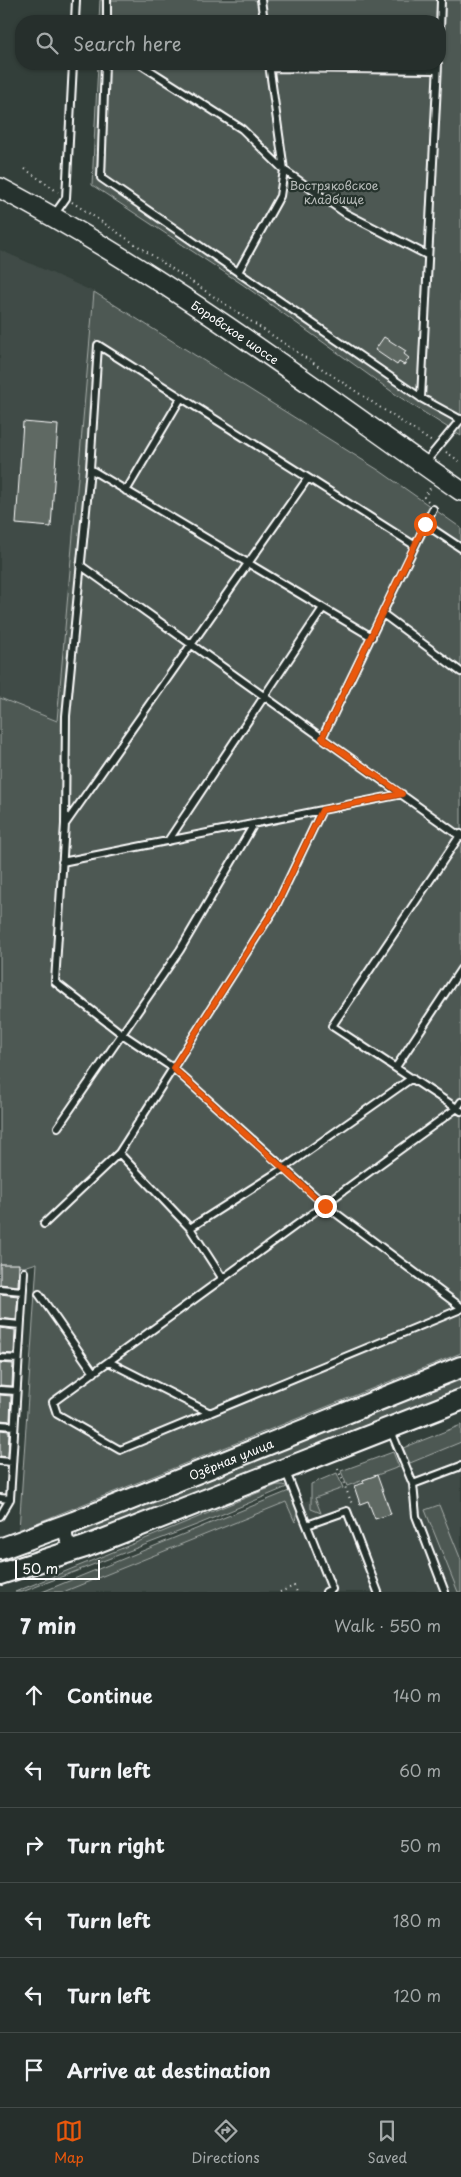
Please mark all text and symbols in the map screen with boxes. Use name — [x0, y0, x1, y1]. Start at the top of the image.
search box — [15, 15, 446, 70]
icon: search — [33, 29, 61, 57]
text: Search here — [73, 29, 182, 57]
park label: Востряковское кладбище — [289, 176, 379, 208]
street label: Боровское шоссе — [188, 296, 283, 369]
route start — [414, 513, 437, 536]
route end — [314, 1195, 337, 1218]
street label: Озёрная улица — [186, 1434, 276, 1484]
scale bar — [15, 1557, 100, 1580]
text: 50 m — [22, 1558, 58, 1579]
text: 7 min — [20, 1609, 76, 1641]
text: Walk · 550 m — [334, 1613, 441, 1637]
icon: ahead — [20, 1681, 48, 1709]
text: Continue — [67, 1681, 153, 1709]
text: 140 m — [393, 1683, 441, 1707]
icon: left — [20, 1756, 48, 1784]
text: Turn left — [67, 1756, 151, 1784]
text: 60 m — [399, 1758, 441, 1782]
icon: right — [20, 1831, 48, 1859]
text: Turn right — [67, 1831, 165, 1859]
text: 50 m — [400, 1833, 441, 1857]
icon: left — [20, 1906, 48, 1934]
text: Turn left — [67, 1906, 151, 1934]
text: 180 m — [393, 1908, 441, 1932]
icon: left — [20, 1981, 48, 2009]
text: Turn left — [67, 1981, 151, 2009]
text: 120 m — [394, 1983, 441, 2007]
icon: arrive — [20, 2056, 48, 2084]
text: Arrive at destination — [67, 2056, 271, 2084]
tab: Map — [54, 2117, 84, 2168]
tab: Directions — [192, 2117, 260, 2168]
tab: Saved — [367, 2117, 407, 2168]

